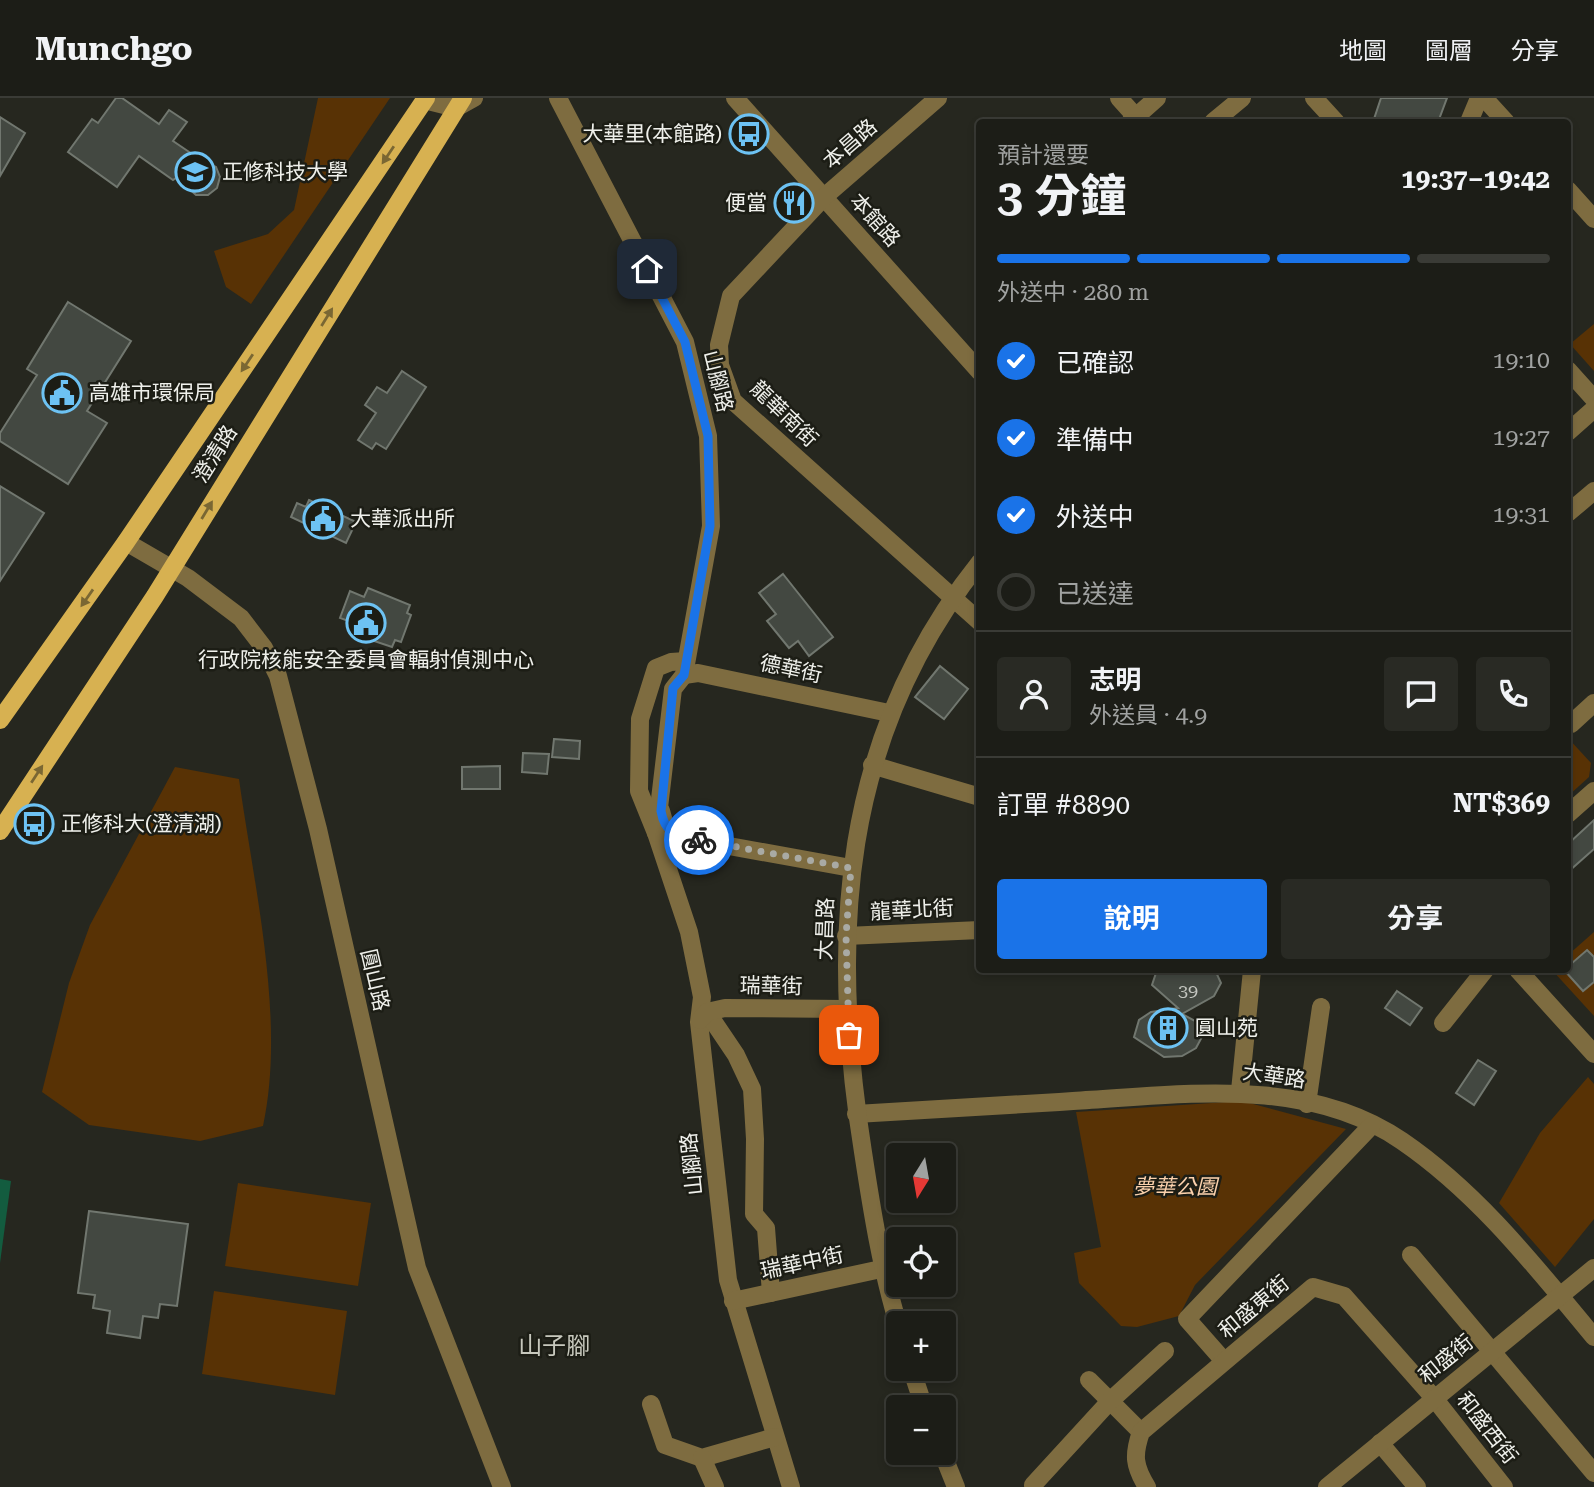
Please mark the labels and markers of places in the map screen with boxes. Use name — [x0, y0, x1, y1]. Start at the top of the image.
bus stop icon: 大華里(本館路) — [728, 113, 770, 155]
place label: 大華里(本館路) — [582, 122, 722, 146]
school or university icon: 正修科技大學 — [174, 151, 216, 193]
place label: 正修科技大學 — [222, 160, 348, 184]
restaurant icon: 便當 — [773, 182, 815, 224]
place label: 便當 — [725, 191, 767, 215]
pin — [617, 239, 677, 299]
public building icon: 高雄市環保局 — [41, 372, 83, 414]
place label: 高雄市環保局 — [89, 381, 215, 405]
public building icon: 大華派出所 — [302, 498, 344, 540]
place label: 大華派出所 — [350, 507, 455, 531]
public building icon: 行政院核能安全委員會輻射偵測中心 — [345, 602, 387, 644]
place label: 行政院核能安全委員會輻射偵測中心 — [198, 648, 534, 672]
bus stop icon: 正修科大(澄清湖) — [13, 803, 55, 845]
place label: 正修科大(澄清湖) — [61, 812, 222, 836]
pin — [819, 1005, 879, 1065]
building icon: 圓山苑 — [1147, 1007, 1189, 1049]
place label: 圓山苑 — [1195, 1016, 1258, 1040]

